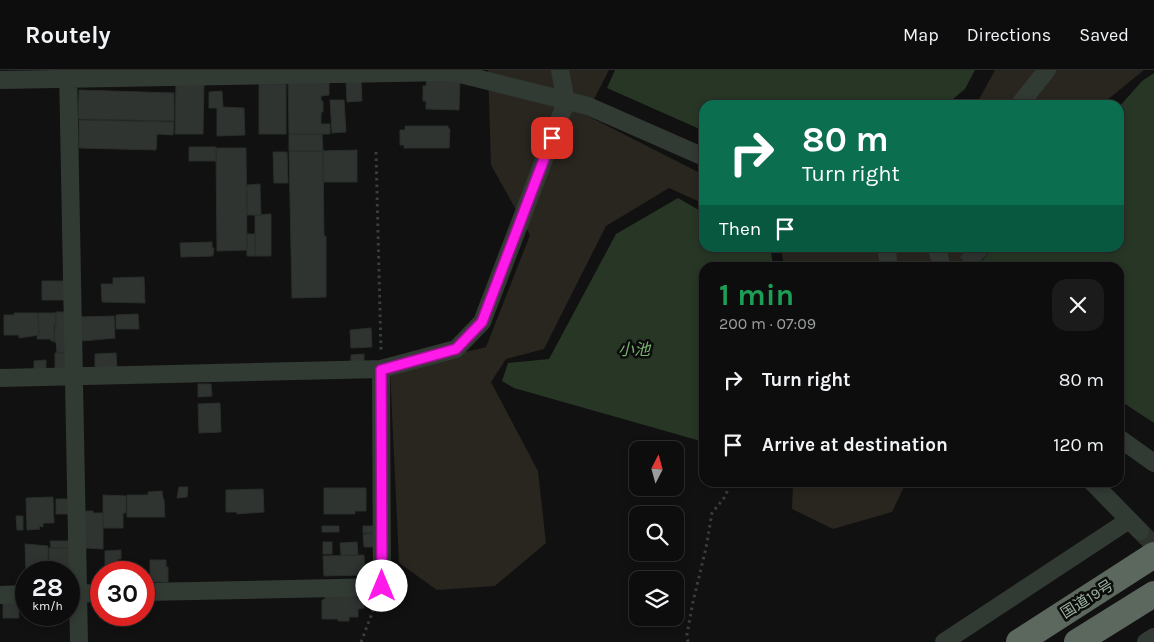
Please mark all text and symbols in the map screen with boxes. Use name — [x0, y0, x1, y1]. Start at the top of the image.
text: Routely — [25, 21, 111, 49]
text: Map — [903, 24, 939, 46]
text: Directions — [967, 24, 1051, 46]
text: Saved — [1079, 24, 1129, 46]
pin — [531, 117, 573, 159]
text: 80 m — [802, 119, 889, 160]
icon: right — [719, 120, 784, 185]
icon: arrive — [538, 124, 566, 152]
text: Turn right — [802, 161, 900, 187]
icon: arrive — [771, 215, 799, 243]
text: Then — [719, 218, 761, 240]
text: 1 min — [719, 277, 794, 313]
button: close — [1052, 279, 1104, 331]
text: 200 m · 07:09 — [719, 314, 816, 333]
water label: 小池 — [618, 340, 652, 359]
icon: right — [719, 366, 747, 394]
text: Turn right — [762, 369, 851, 391]
text: 80 m — [1059, 369, 1104, 391]
icon: arrive — [719, 431, 747, 459]
text: Arrive at destination — [762, 434, 948, 456]
text: 120 m — [1053, 434, 1104, 456]
north arrow — [629, 441, 684, 496]
map controls — [629, 441, 684, 626]
button: search — [629, 506, 684, 561]
position arrow — [355, 559, 407, 611]
speed limit sign: 30 — [90, 561, 155, 626]
button: layers — [629, 571, 684, 626]
text: 28 — [32, 573, 63, 602]
street label: 国道19号 — [1057, 576, 1117, 622]
text: km/h — [32, 599, 63, 613]

